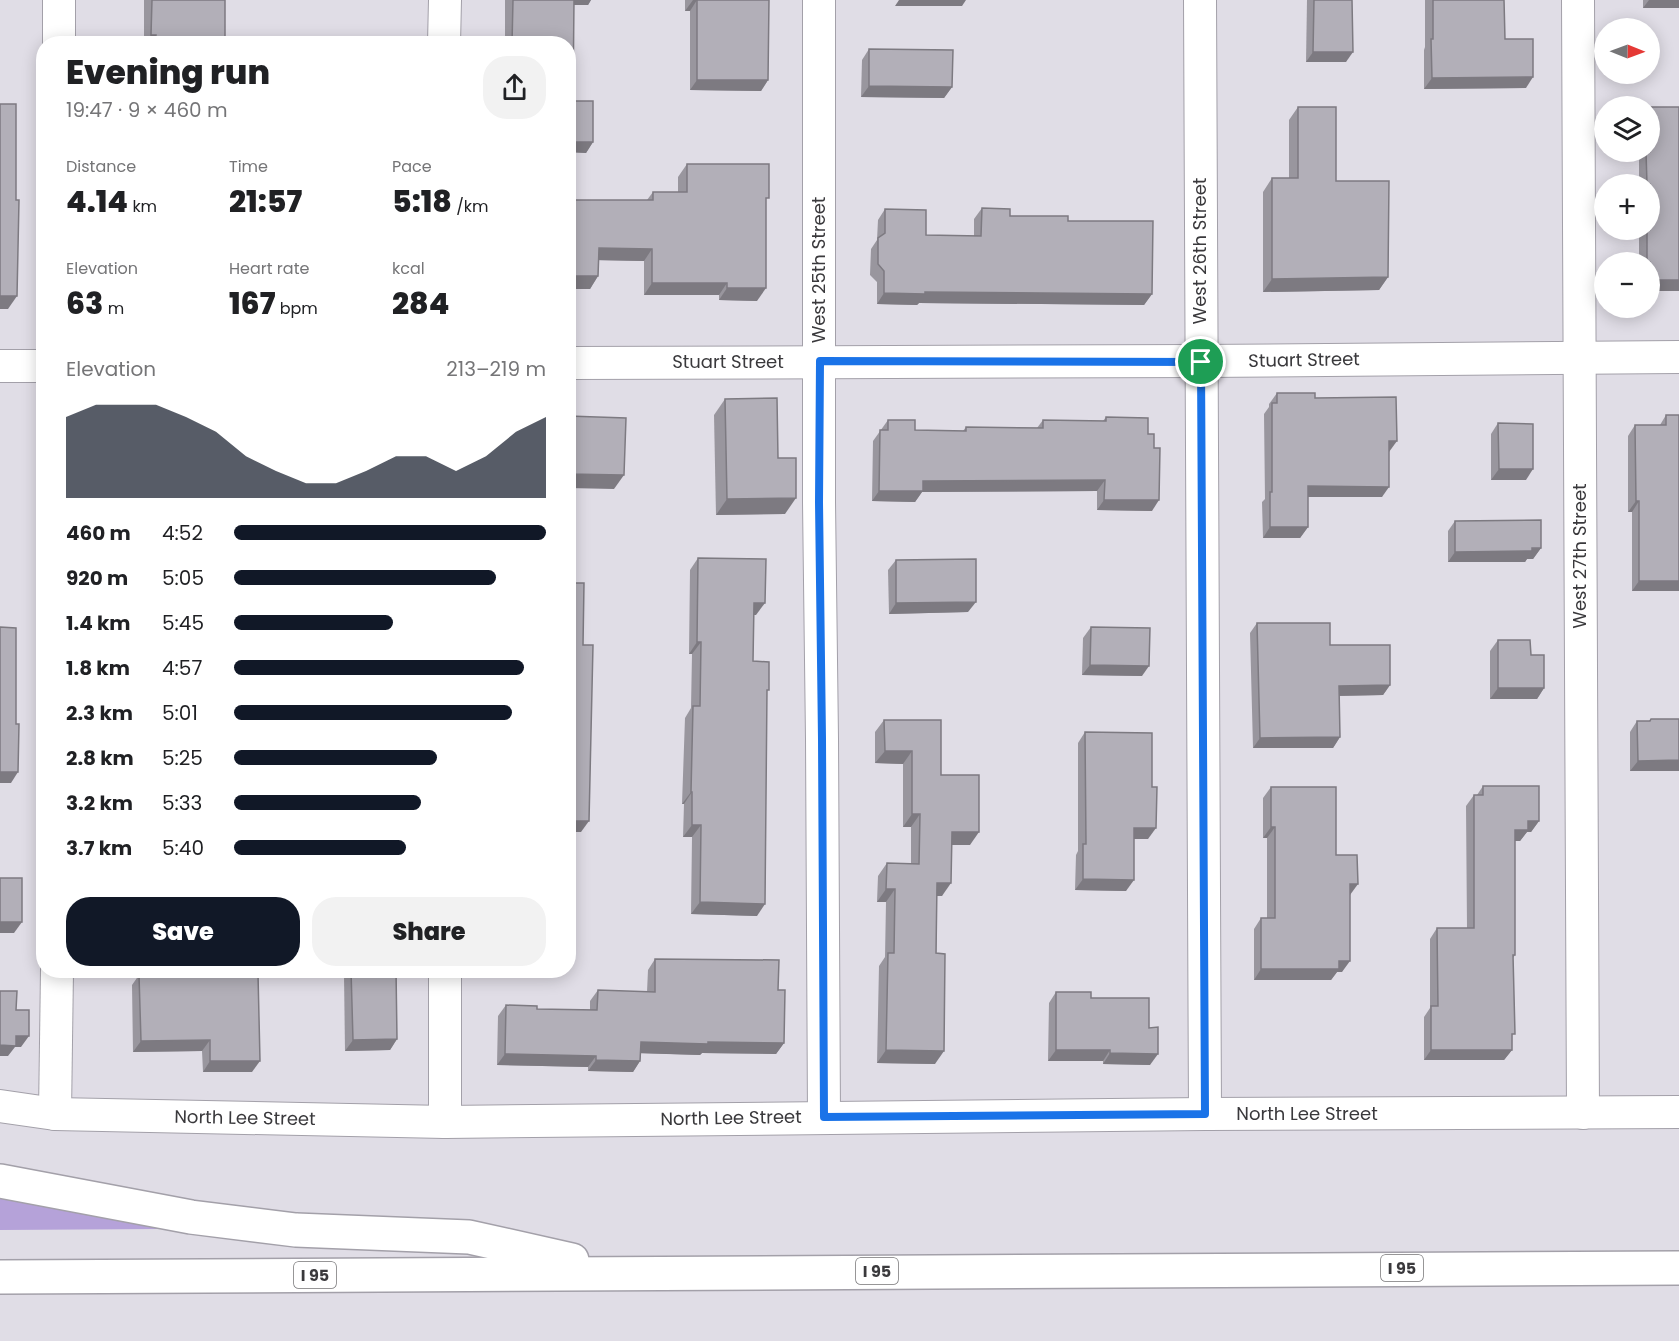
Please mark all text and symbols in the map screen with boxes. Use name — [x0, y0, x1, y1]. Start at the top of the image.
north arrow — [1594, 18, 1660, 84]
map controls — [1594, 18, 1660, 318]
text: Evening run — [66, 49, 270, 96]
button: share — [483, 56, 546, 119]
text: 19:47 · 9 × 460 m — [66, 96, 228, 124]
button: layers — [1594, 96, 1660, 162]
text: Distance — [66, 155, 136, 178]
text: Time — [229, 155, 268, 178]
text: Pace — [392, 155, 432, 178]
button: + — [1594, 174, 1660, 240]
street label: West 26th Street — [1187, 178, 1212, 324]
text: 4.14 — [66, 180, 128, 223]
text: 21:57 — [229, 180, 302, 223]
text: 5:18 — [392, 180, 452, 223]
text: km — [128, 195, 157, 218]
text: /km — [452, 195, 489, 218]
street label: West 25th Street — [806, 197, 831, 343]
button: − — [1594, 252, 1660, 318]
text: Elevation — [66, 257, 138, 280]
text: Heart rate — [229, 257, 309, 280]
text: kcal — [392, 257, 425, 280]
text: 63 — [66, 282, 103, 325]
text: 167 — [229, 282, 275, 325]
text: 284 — [392, 282, 449, 325]
text: m — [103, 297, 124, 320]
text: bpm — [275, 297, 318, 320]
pin — [1175, 336, 1226, 387]
icon: arrive — [1184, 345, 1217, 378]
street label: Stuart Street — [1248, 346, 1360, 373]
street label: Stuart Street — [672, 349, 784, 374]
text: Elevation — [66, 355, 156, 383]
text: 213–219 m — [446, 355, 546, 383]
street label: West 27th Street — [1567, 483, 1592, 629]
text: 460 m — [66, 519, 131, 547]
text: 4:52 — [162, 519, 203, 547]
text: 920 m — [66, 564, 128, 592]
text: 5:05 — [162, 564, 204, 592]
text: 1.4 km — [66, 609, 130, 637]
text: 5:45 — [162, 609, 204, 637]
text: 1.8 km — [66, 654, 130, 682]
text: 4:57 — [162, 654, 202, 682]
text: 2.3 km — [66, 699, 133, 727]
text: 5:01 — [162, 699, 198, 727]
text: 2.8 km — [66, 744, 134, 772]
text: 5:25 — [162, 744, 203, 772]
text: 3.2 km — [66, 789, 133, 817]
text: 5:33 — [162, 789, 202, 817]
text: 3.7 km — [66, 834, 132, 862]
text: 5:40 — [162, 834, 204, 862]
button: Save — [66, 897, 300, 966]
button: Share — [312, 897, 546, 966]
street label: North Lee Street — [1236, 1101, 1378, 1126]
street label: North Lee Street — [174, 1104, 316, 1131]
street label: North Lee Street — [660, 1104, 802, 1131]
road number: I 95 — [1381, 1255, 1423, 1281]
road number: I 95 — [856, 1258, 898, 1284]
road number: I 95 — [294, 1262, 336, 1288]

